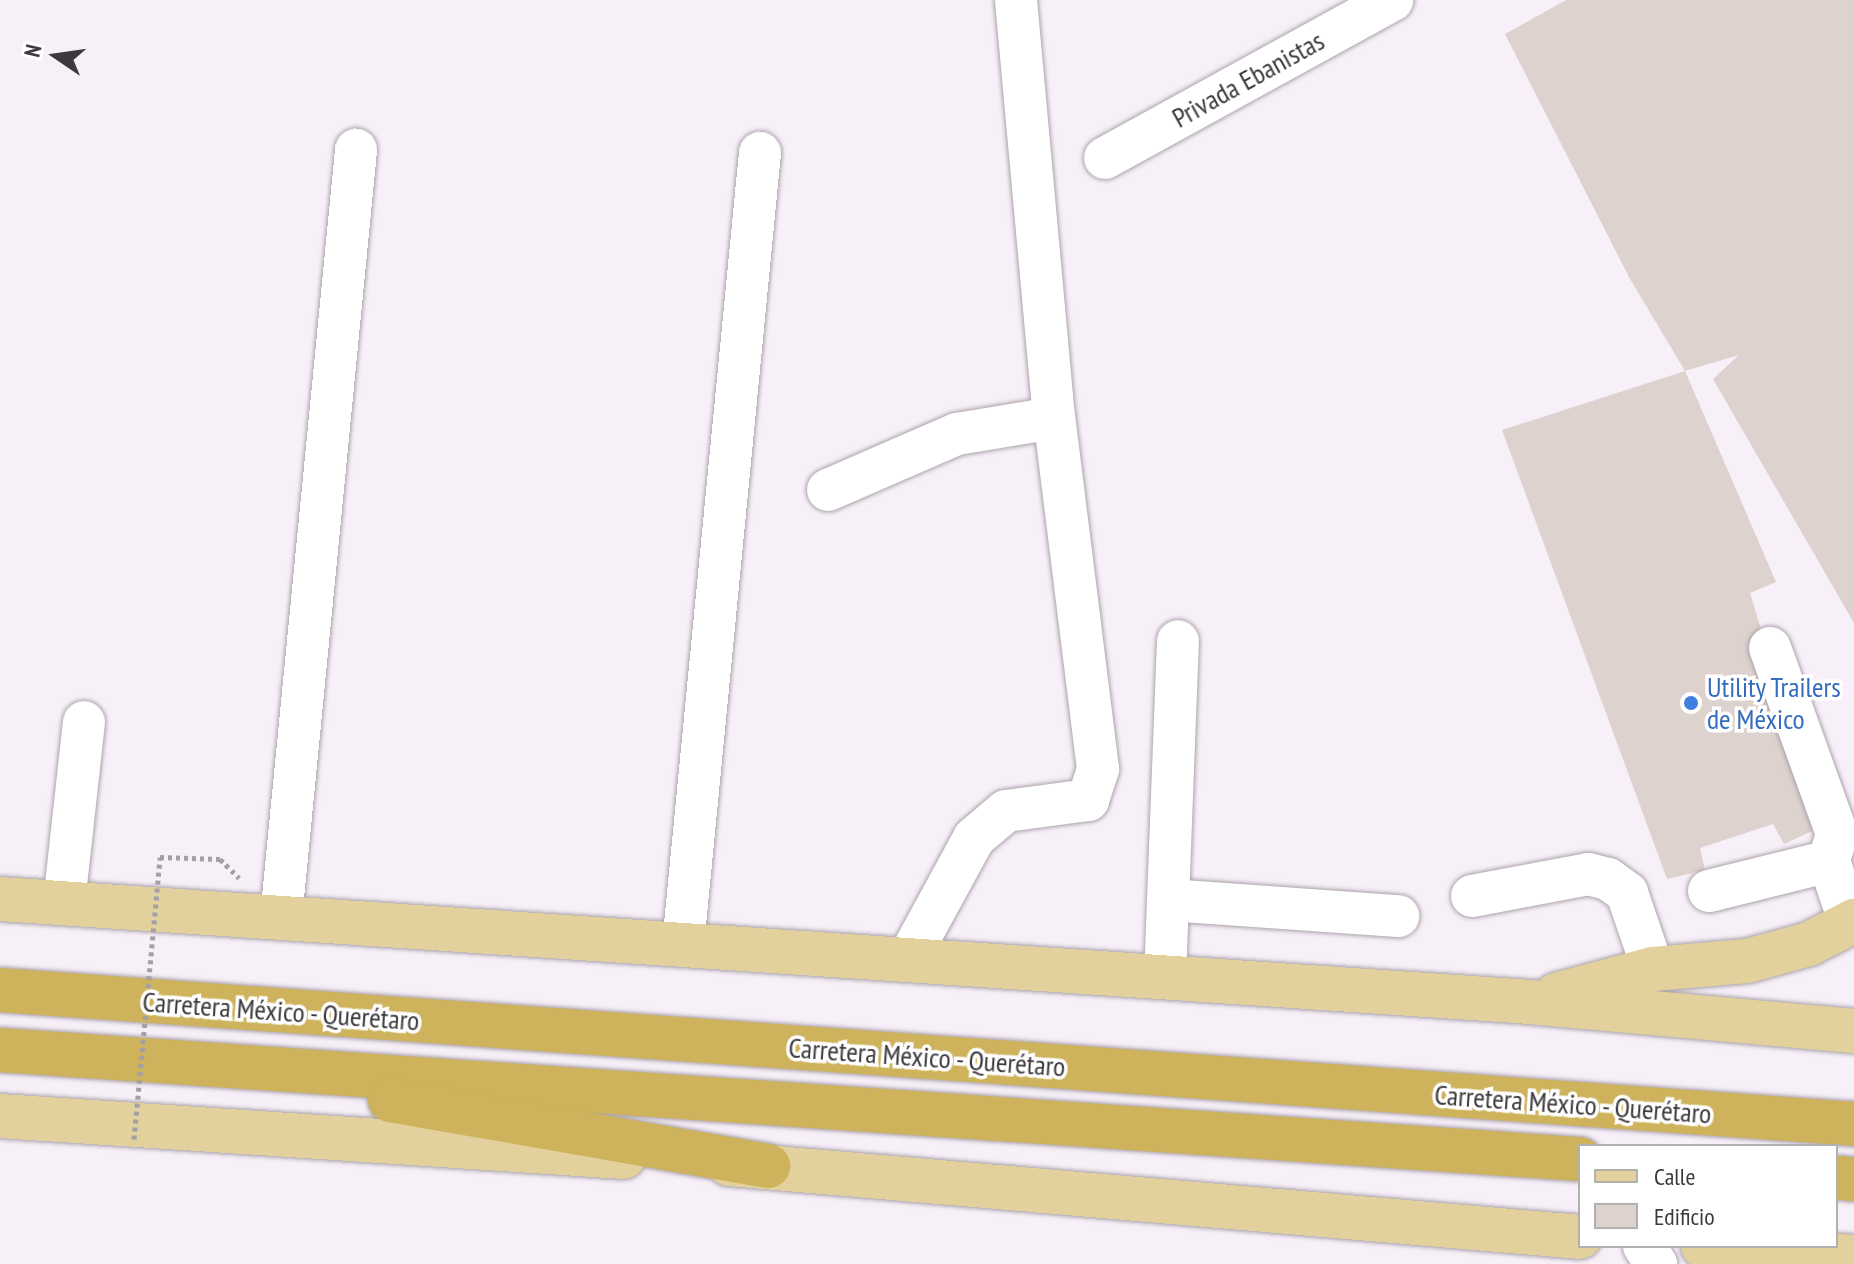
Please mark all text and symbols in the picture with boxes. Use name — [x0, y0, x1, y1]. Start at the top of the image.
north arrow — [16, 16, 96, 96]
street label: Privada Ebanistas — [1166, 23, 1330, 135]
text: N — [18, 42, 48, 60]
place label: Utility Trailers de México — [1707, 670, 1842, 736]
marker: Utility Trailers de México — [1682, 694, 1700, 712]
street label: Carretera México - Querétaro — [140, 984, 422, 1038]
street label: Carretera México - Querétaro — [786, 1030, 1068, 1084]
street label: Carretera México - Querétaro — [1432, 1077, 1714, 1131]
legend — [1578, 1144, 1838, 1248]
text: Calle — [1654, 1161, 1695, 1192]
text: Edificio — [1654, 1201, 1715, 1232]

